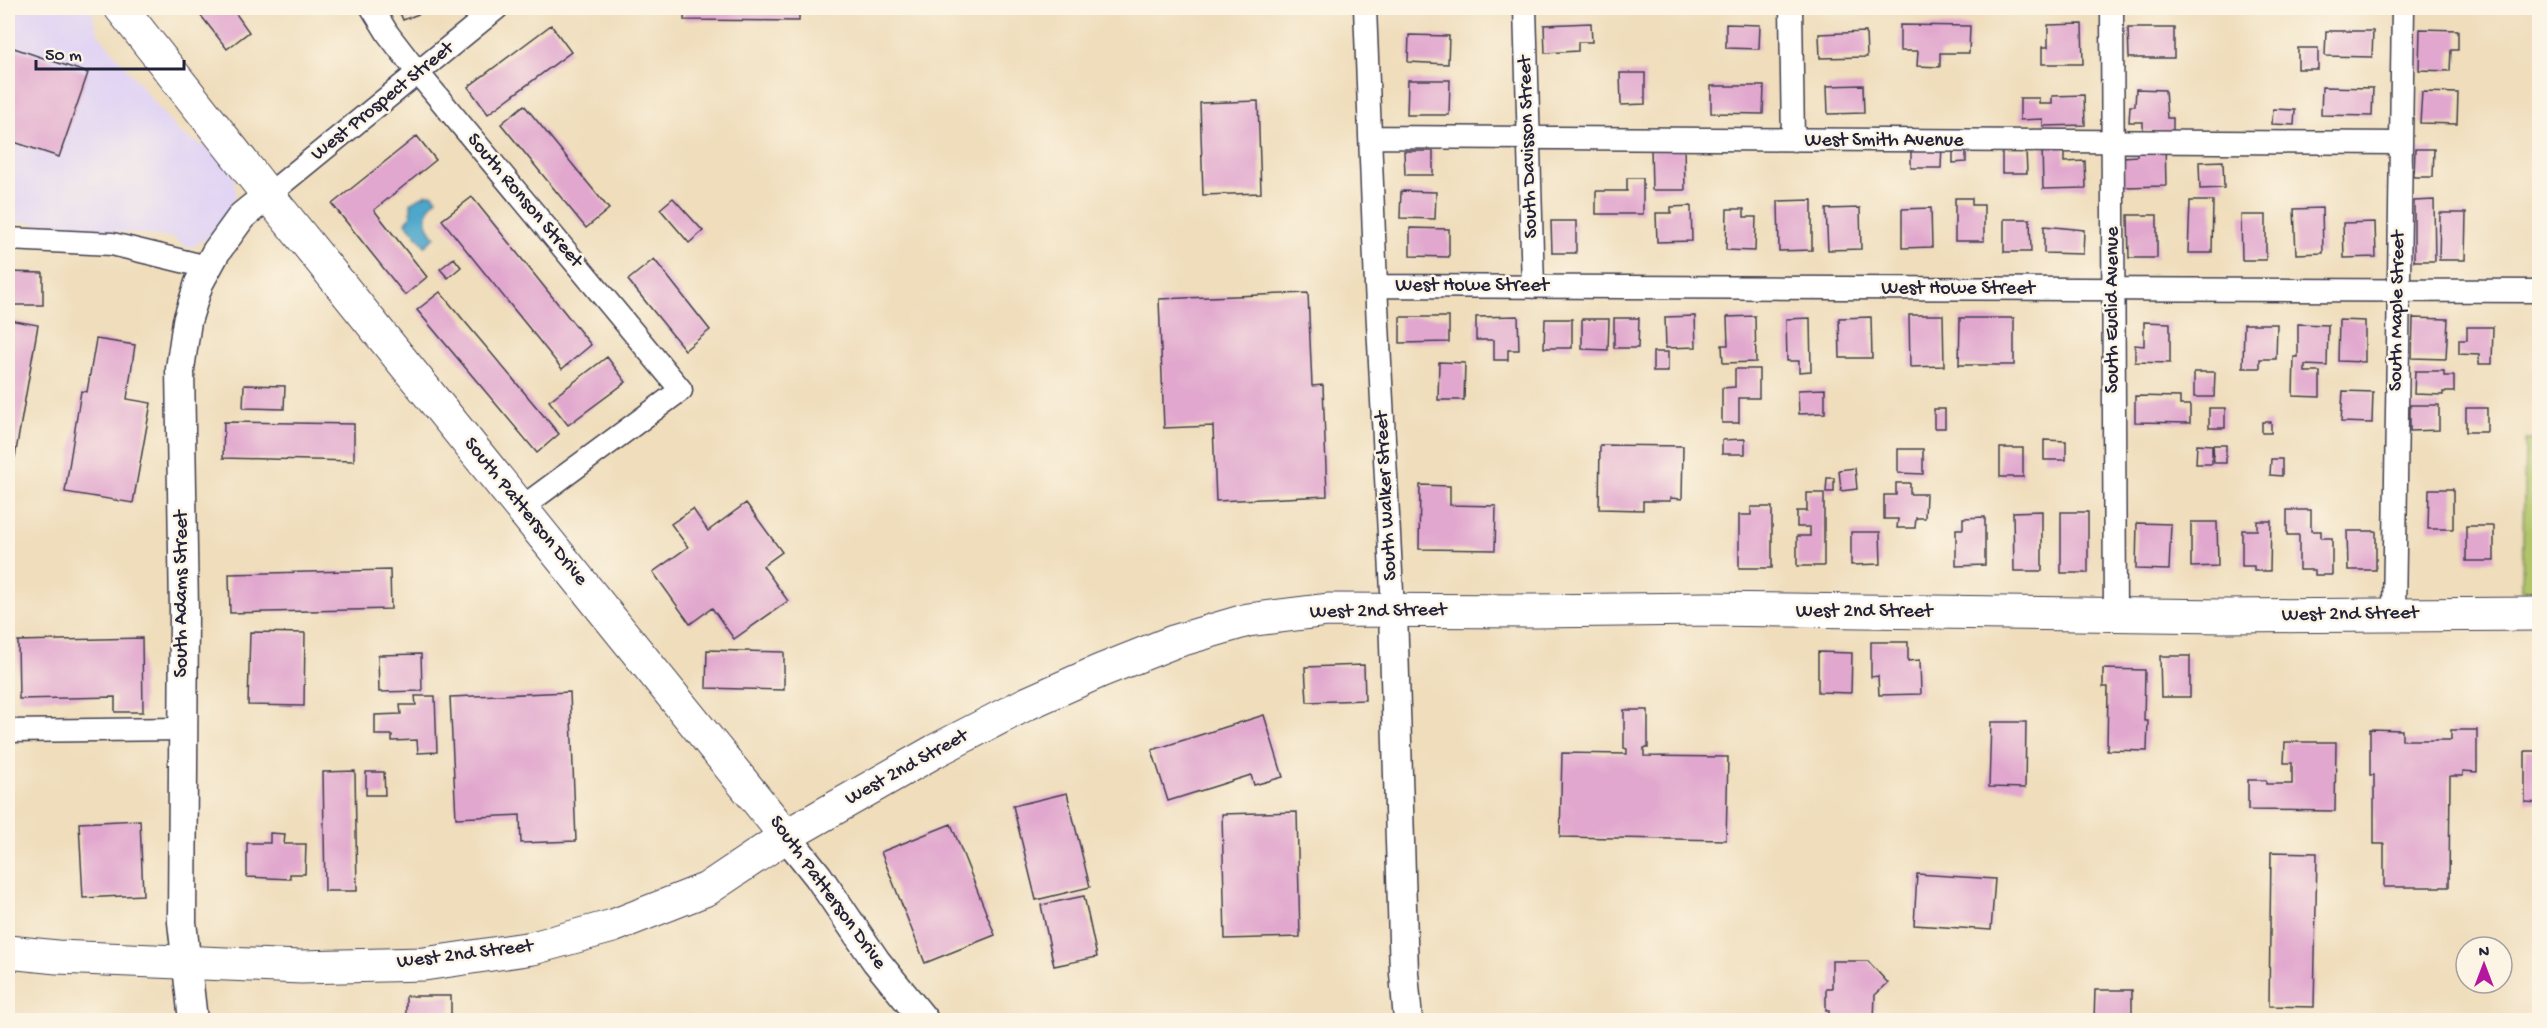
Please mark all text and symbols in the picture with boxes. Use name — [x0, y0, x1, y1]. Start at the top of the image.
scale bar — [36, 33, 184, 71]
street label: West Prospect Street — [307, 36, 460, 167]
text: 50 m — [45, 46, 82, 67]
street label: South Davisson Street — [1514, 53, 1544, 239]
street label: South Ronson Street — [461, 129, 588, 274]
street label: West Smith Avenue — [1804, 130, 1964, 153]
street label: South Euclid Avenue — [2102, 226, 2125, 393]
street label: South Maple Street — [2385, 229, 2411, 391]
street label: West Howe Street — [1395, 275, 1550, 298]
street label: West Howe Street — [1881, 278, 2036, 301]
street label: South Walker Street — [1371, 409, 1403, 581]
street label: South Patterson Drive — [458, 433, 592, 591]
street label: South Adams Street — [171, 509, 194, 677]
street label: West 2nd Street — [1309, 599, 1448, 625]
street label: West 2nd Street — [1796, 601, 1934, 624]
street label: West 2nd Street — [2281, 602, 2420, 628]
street label: West 2nd Street — [842, 724, 974, 811]
street label: South Patterson Drive — [764, 812, 891, 975]
street label: West 2nd Street — [396, 935, 536, 975]
north arrow — [2454, 935, 2514, 995]
text: N — [2479, 944, 2490, 963]

